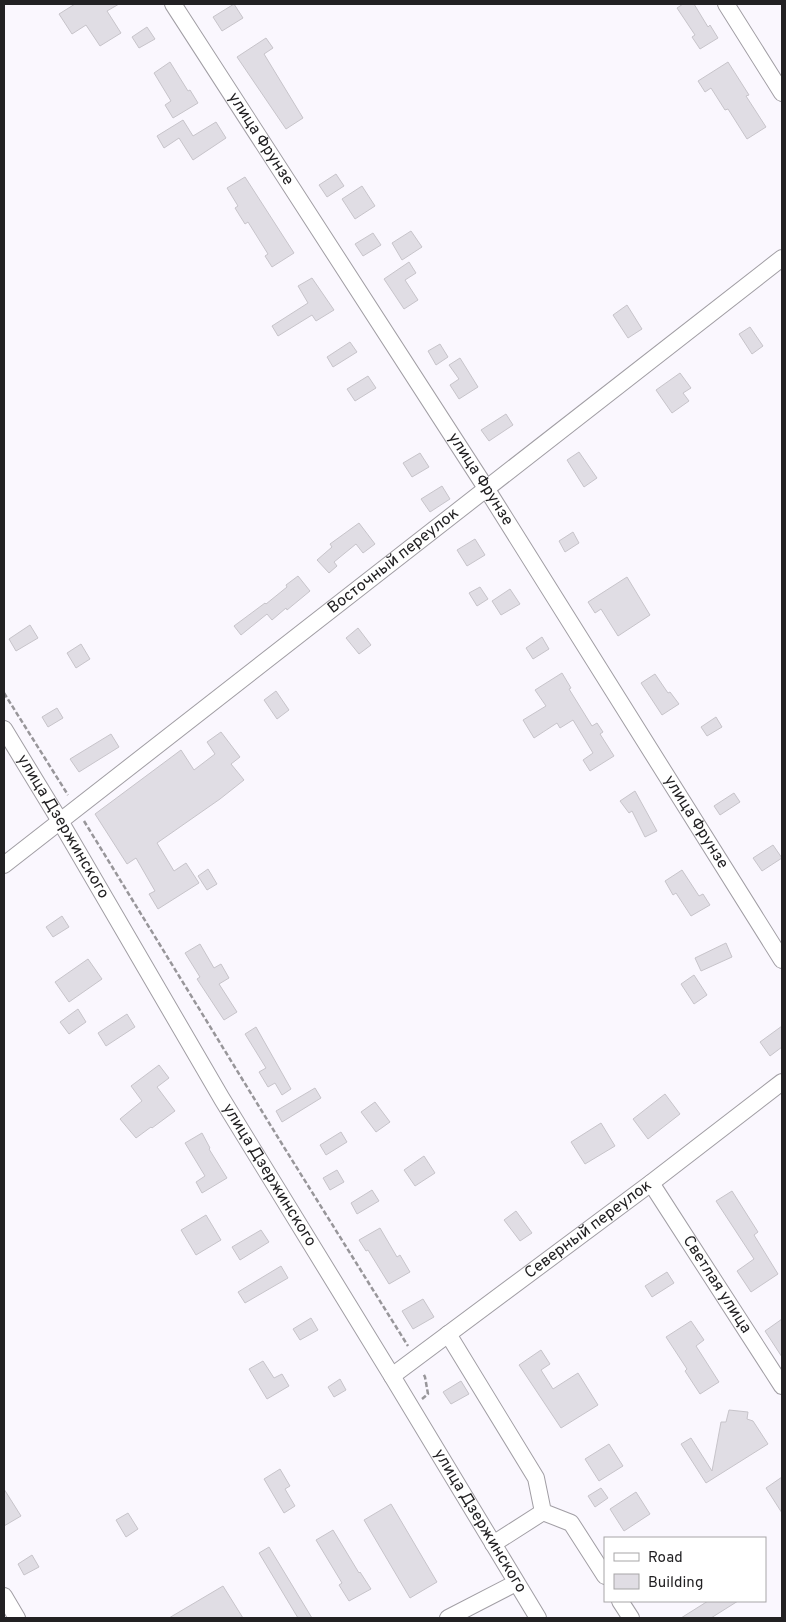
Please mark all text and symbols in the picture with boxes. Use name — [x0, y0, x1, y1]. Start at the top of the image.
street label: улица Фрунзе — [223, 89, 298, 189]
street label: улица Фрунзе — [443, 429, 517, 530]
street label: Восточный переулок — [324, 504, 463, 619]
street label: улица Дзержинского — [12, 751, 113, 903]
street label: улица Фрунзе — [659, 772, 732, 873]
street label: улица Дзержинского — [217, 1100, 320, 1251]
street label: Северный переулок — [521, 1176, 656, 1283]
street label: Светлая улица — [678, 1232, 755, 1337]
street label: улица Дзержинского — [429, 1446, 531, 1597]
legend — [604, 1537, 766, 1602]
text: Road — [648, 1549, 683, 1568]
text: Building — [648, 1574, 703, 1593]

